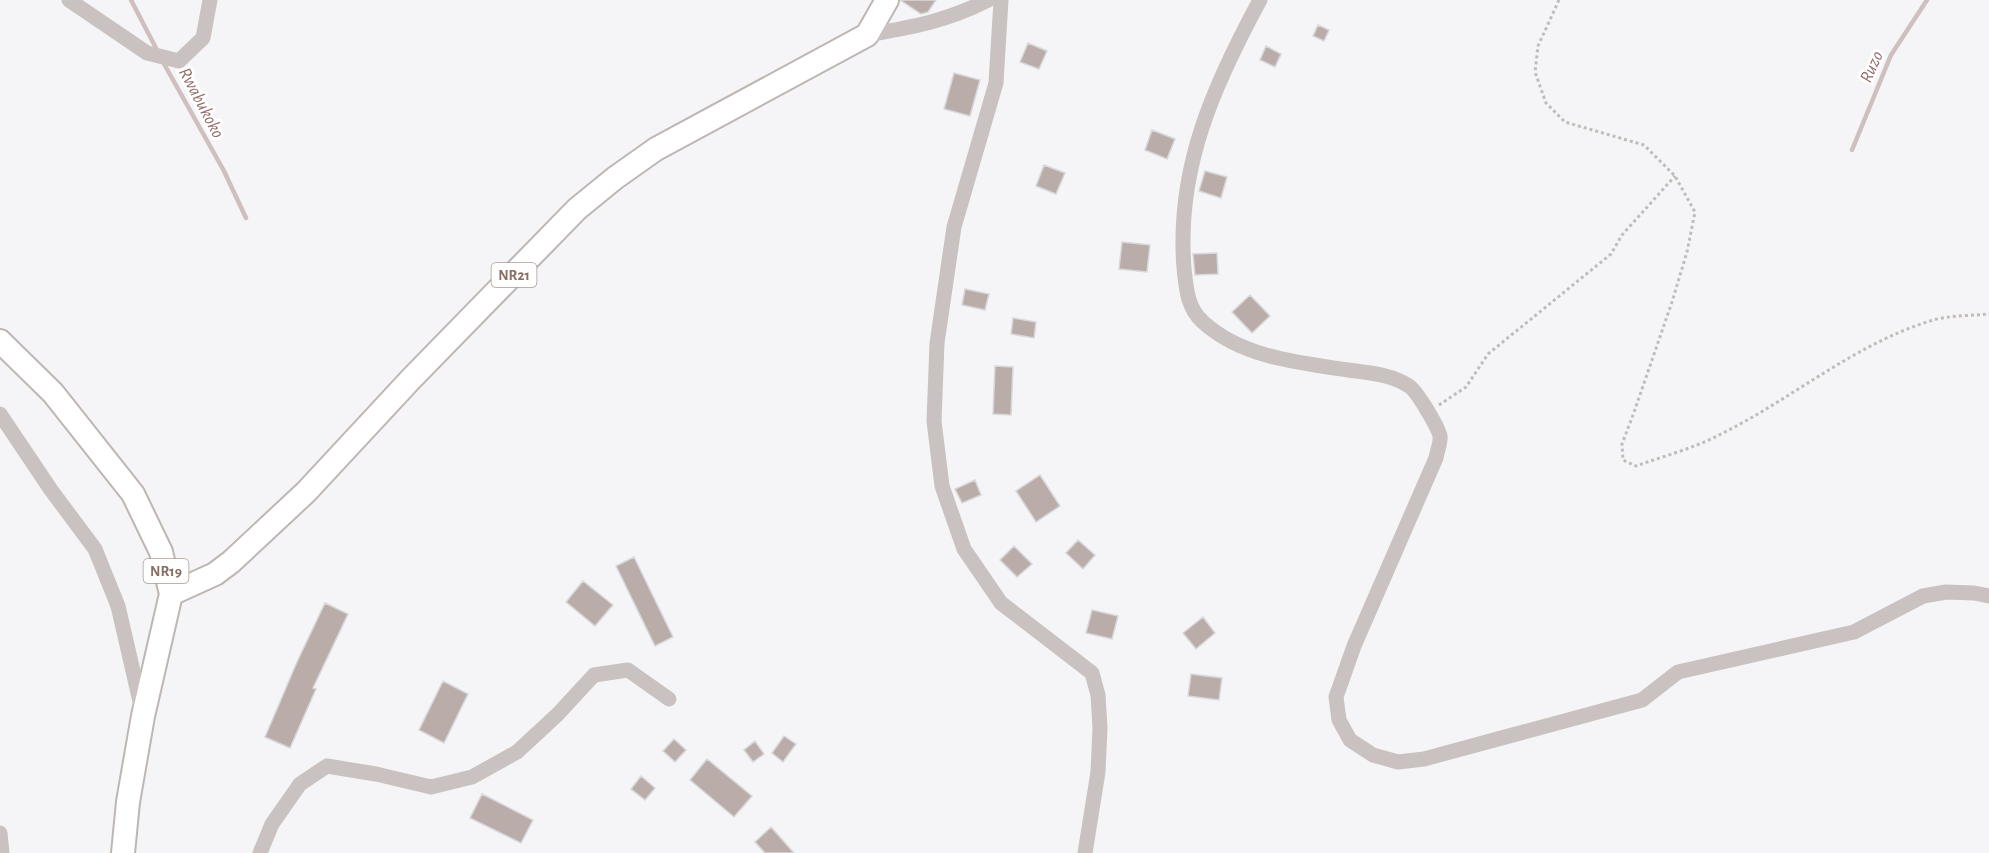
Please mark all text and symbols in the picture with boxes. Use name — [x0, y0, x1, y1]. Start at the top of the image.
water label: Ruzo — [1857, 49, 1887, 85]
water label: Rwabukoko — [175, 65, 227, 141]
road number: NR21 — [492, 263, 536, 287]
road number: NR19 — [144, 559, 188, 583]

